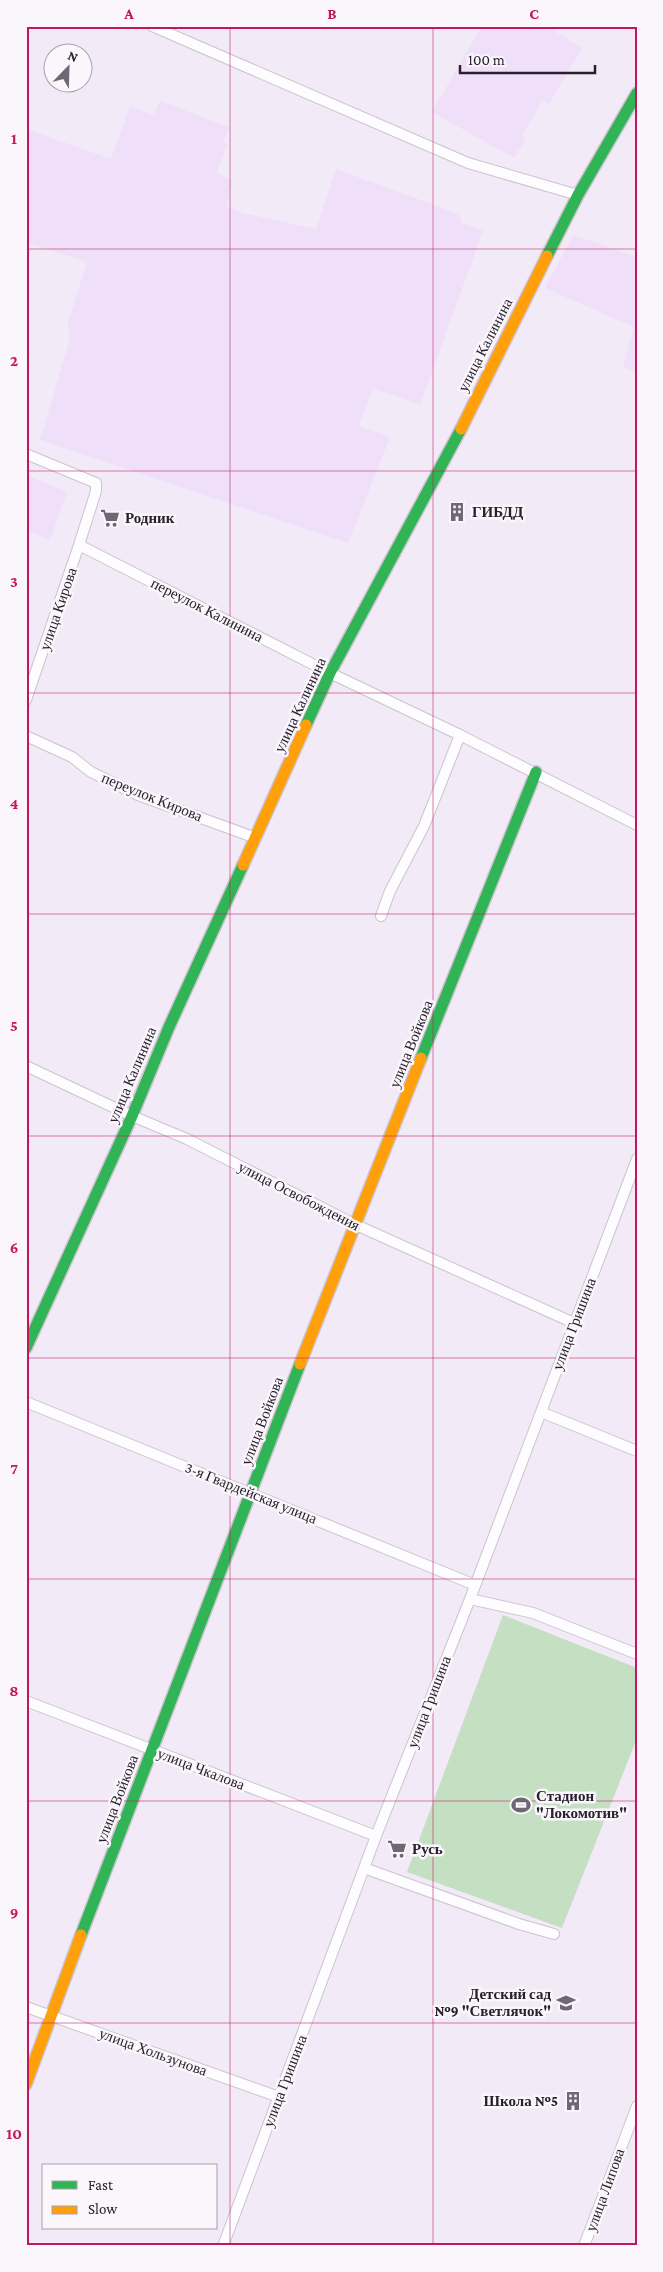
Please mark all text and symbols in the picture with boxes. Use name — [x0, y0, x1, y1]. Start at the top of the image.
text: A — [123, 5, 134, 22]
text: B — [327, 5, 337, 22]
text: C — [529, 5, 539, 22]
north arrow — [42, 42, 92, 92]
scale bar — [460, 42, 596, 74]
text: N — [66, 47, 81, 65]
text: 100 m — [468, 52, 505, 68]
text: 1 — [11, 130, 17, 147]
street label: улица Калинина — [455, 295, 516, 394]
text: 2 — [10, 352, 18, 369]
building icon: ГИБДД — [446, 501, 468, 523]
place label: ГИБДД — [472, 504, 524, 520]
supermarket icon: Родник — [99, 507, 121, 529]
place label: Родник — [125, 510, 175, 526]
street label: улица Кирова — [36, 565, 80, 652]
text: 3 — [10, 573, 18, 590]
street label: переулок Калинина — [148, 575, 266, 645]
street label: улица Калинина — [271, 655, 329, 755]
street label: переулок Кирова — [99, 770, 205, 825]
text: 4 — [10, 795, 19, 812]
street label: улица Войкова — [386, 998, 436, 1090]
text: 5 — [10, 1017, 18, 1034]
street label: улица Калинина — [105, 1024, 160, 1125]
street label: улица Освобождения — [236, 1158, 363, 1234]
text: 6 — [10, 1239, 18, 1256]
street label: улица Гришина — [549, 1275, 599, 1372]
street label: улица Войкова — [238, 1374, 286, 1467]
street label: 3-я Гвардейская улица — [183, 1459, 320, 1527]
text: 7 — [10, 1460, 18, 1477]
street label: улица Гришина — [404, 1653, 454, 1750]
text: 8 — [9, 1682, 19, 1699]
street label: улица Чкалова — [155, 1745, 247, 1793]
street label: улица Войкова — [93, 1752, 141, 1845]
place label: Стадион "Локомотив" — [536, 1788, 627, 1821]
sports icon: Стадион "Локомотив" — [510, 1794, 532, 1816]
supermarket icon: Русь — [386, 1838, 408, 1860]
place label: Русь — [412, 1841, 443, 1857]
text: 9 — [10, 1904, 18, 1921]
place label: Детский сад №9 "Светлячок" — [434, 1986, 551, 2019]
school or university icon: Детский сад №9 "Светлячок" — [555, 1992, 577, 2014]
street label: улица Хользунова — [97, 2025, 209, 2079]
street label: улица Гришина — [260, 2032, 310, 2129]
building icon: Школа №5 — [562, 2090, 584, 2112]
place label: Школа №5 — [484, 2093, 558, 2109]
text: 10 — [6, 2125, 22, 2142]
street label: улица Липова — [583, 2146, 628, 2234]
legend — [42, 2164, 218, 2230]
text: Fast — [88, 2177, 114, 2193]
text: Slow — [88, 2201, 118, 2217]

